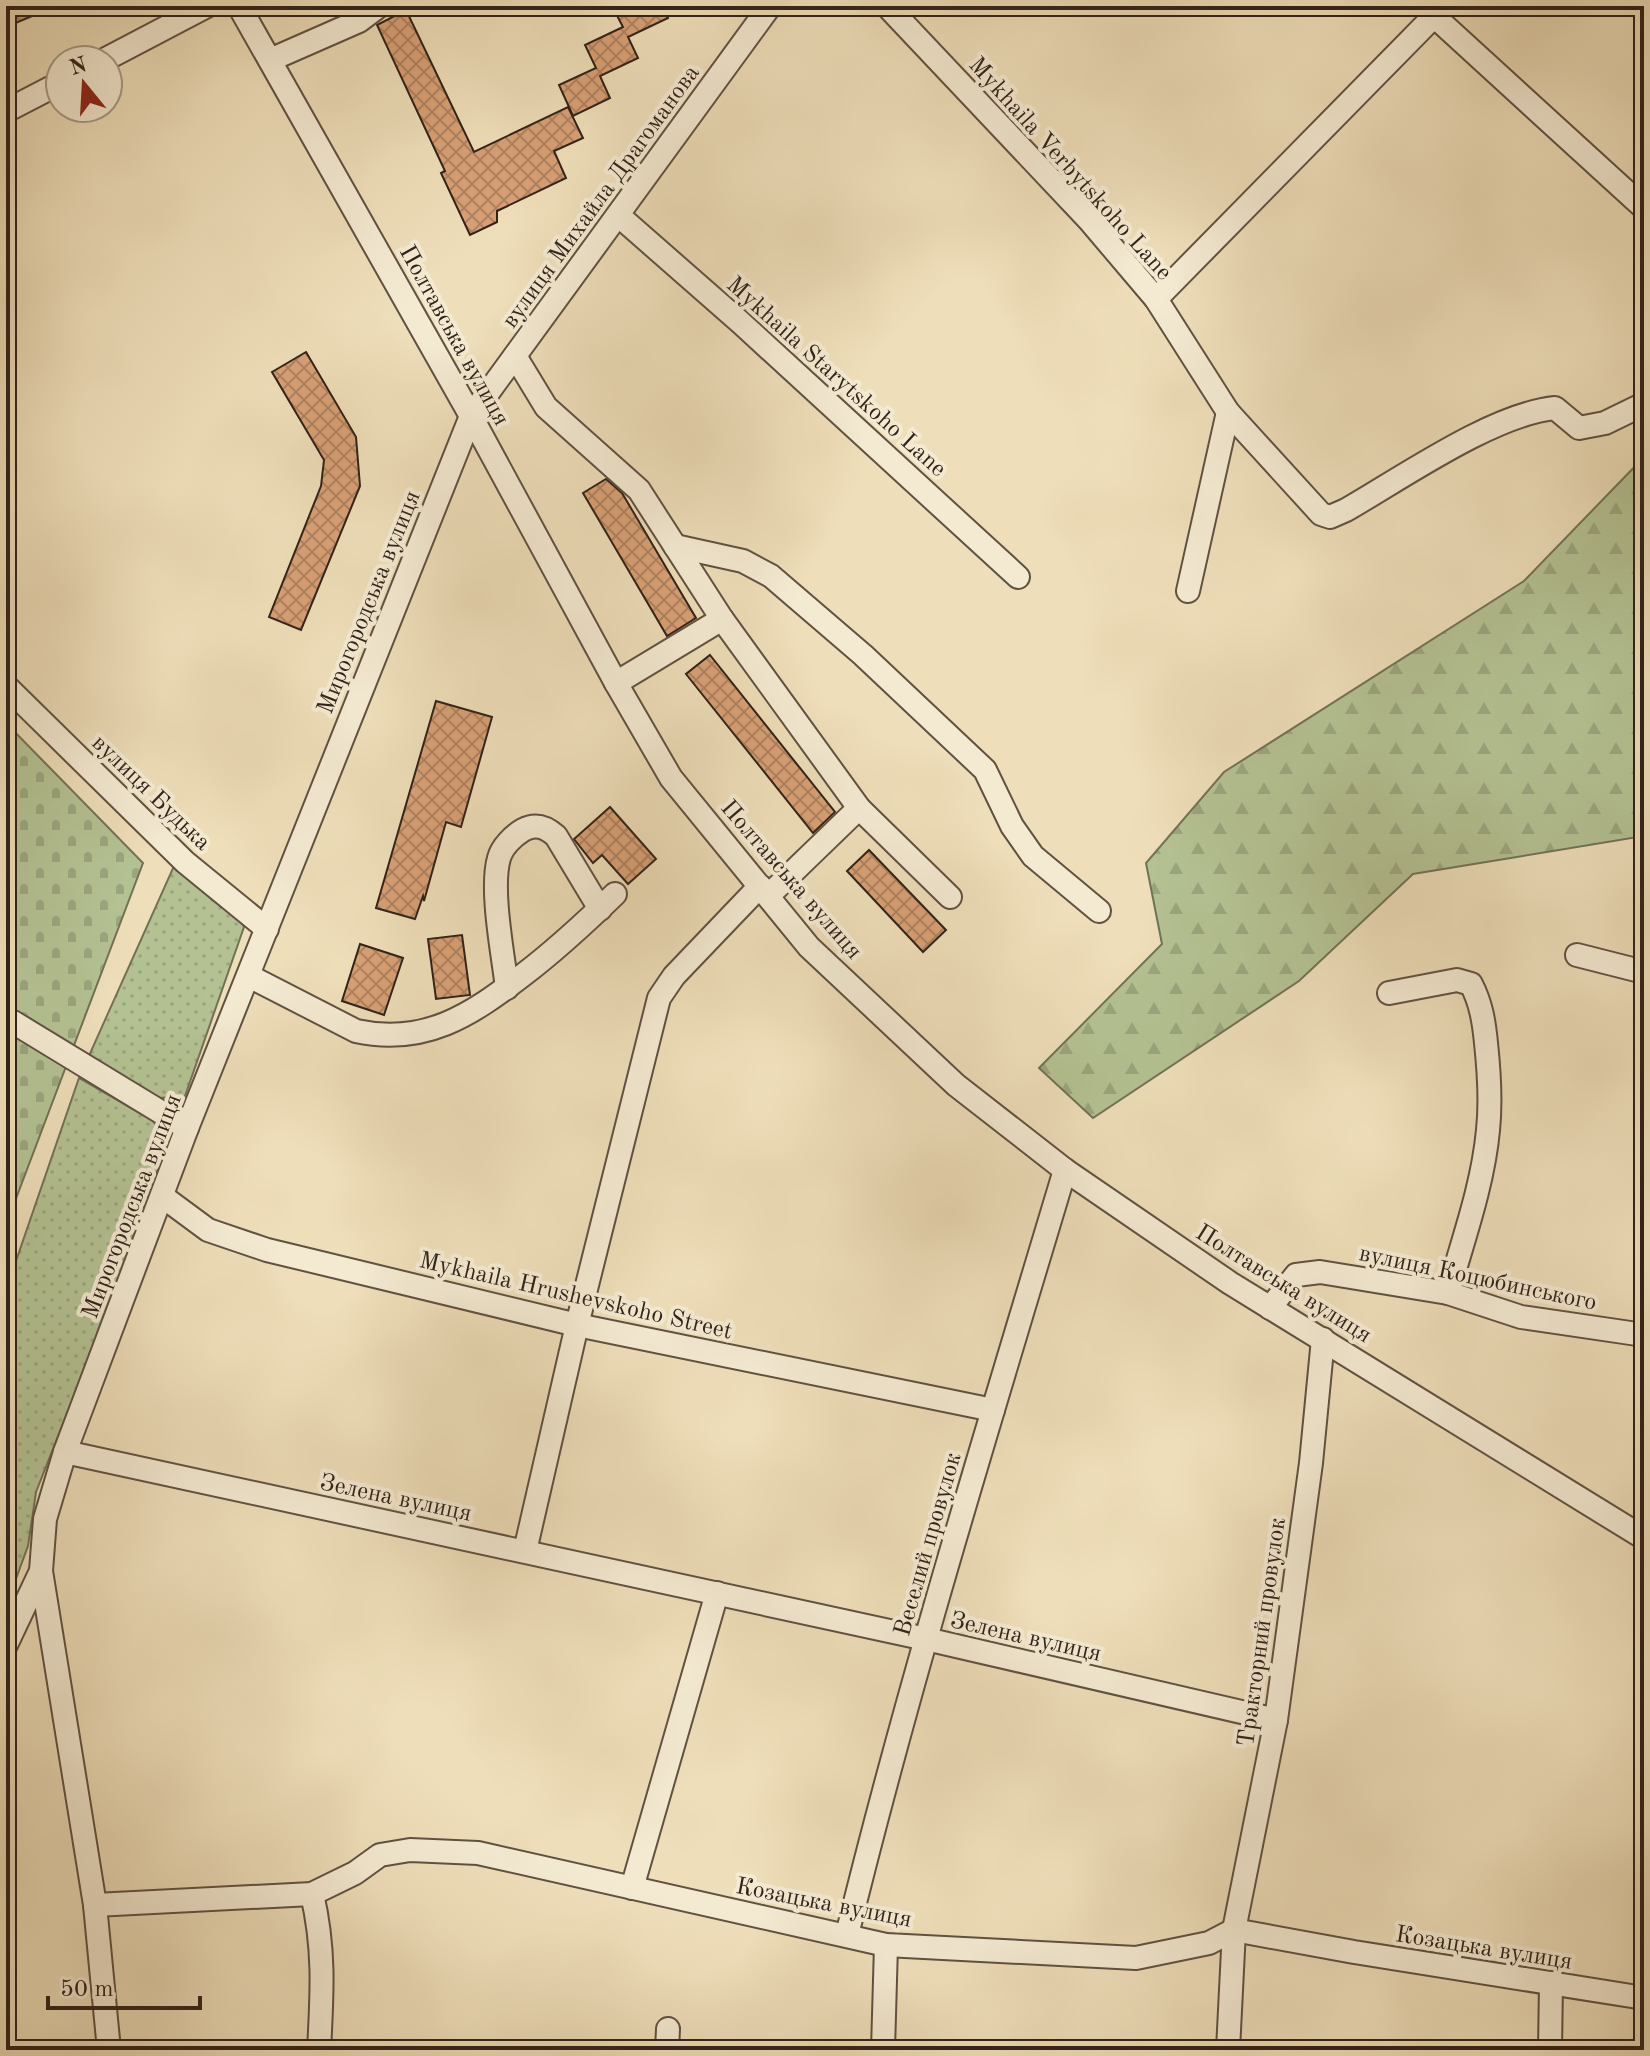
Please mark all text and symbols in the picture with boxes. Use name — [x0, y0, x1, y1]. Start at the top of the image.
north arrow — [44, 44, 124, 124]
street label: Mykhaila Verbytskoho Lane — [963, 53, 1176, 285]
text: N — [67, 54, 90, 80]
street label: вулиця Михайла Драгоманова — [498, 61, 705, 333]
street label: Полтавська вулиця — [394, 242, 513, 430]
street label: Mykhaila Starytskoho Lane — [721, 273, 950, 482]
street label: Мирогородська вулиця — [314, 488, 426, 718]
street label: вулиця Будька — [87, 731, 215, 856]
street label: Полтавська вулиця — [715, 796, 866, 964]
street label: Мирогородська вулиця — [79, 1091, 187, 1322]
street label: Полтавська вулиця — [1191, 1221, 1375, 1348]
street label: вулиця Коцюбинського — [1357, 1242, 1599, 1316]
street label: Mykhaila Hrushevskoho Street — [417, 1249, 734, 1345]
street label: Веселий провулок — [891, 1450, 967, 1639]
street label: Зелена вулиця — [318, 1471, 474, 1527]
street label: Тракторний провулок — [1235, 1516, 1291, 1748]
street label: Зелена вулиця — [948, 1609, 1103, 1667]
street label: Козацька вулиця — [734, 1875, 914, 1933]
street label: Козацька вулиця — [1393, 1923, 1574, 1975]
scale bar — [48, 1960, 200, 2010]
text: 50 m — [60, 1978, 114, 2002]

